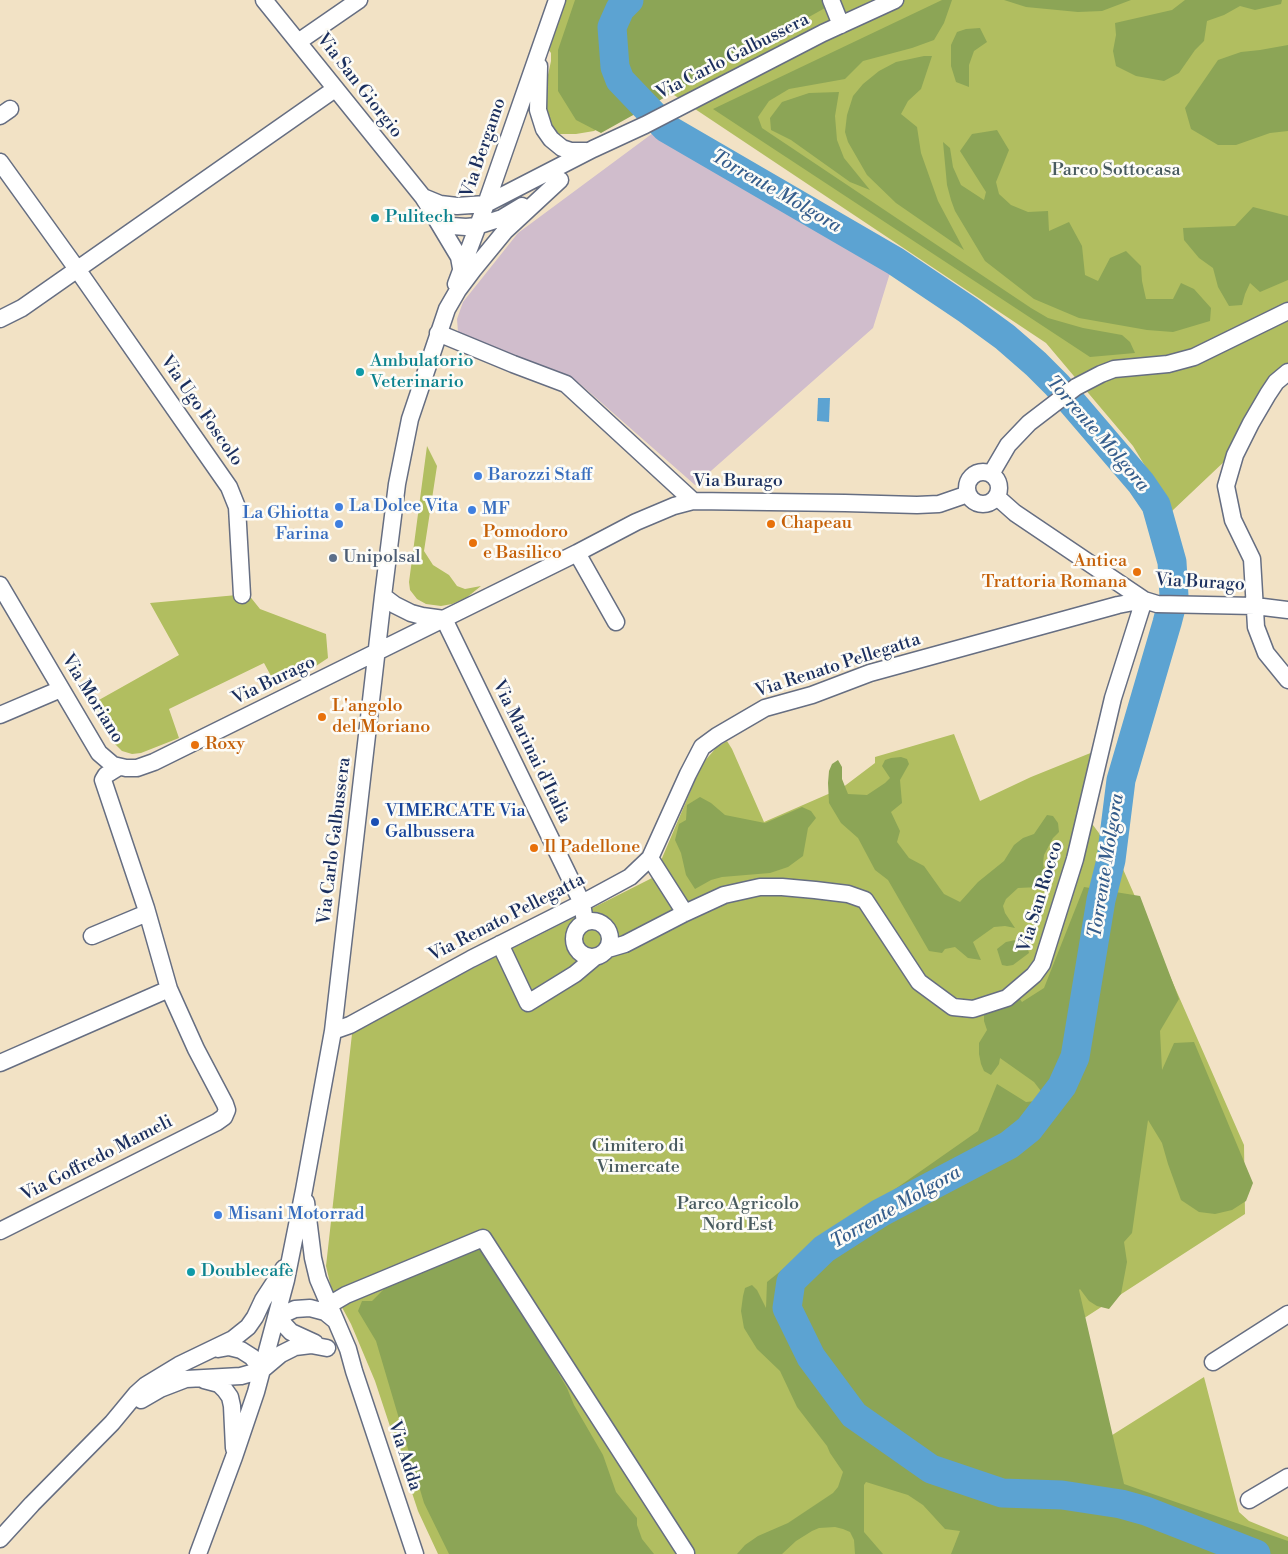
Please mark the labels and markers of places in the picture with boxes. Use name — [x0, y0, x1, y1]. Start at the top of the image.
place label: Pulitech — [385, 207, 454, 229]
marker: Pulitech — [369, 212, 381, 224]
place label: Ambulatorio Veterinario — [370, 351, 474, 394]
marker: Ambulatorio Veterinario — [354, 366, 366, 378]
place label: Barozzi Staff — [488, 465, 592, 487]
marker: Barozzi Staff — [472, 470, 484, 482]
place label: La Dolce Vita — [349, 496, 458, 518]
place label: MF — [482, 499, 510, 521]
marker: La Dolce Vita — [333, 501, 345, 513]
place label: La Ghiotta Farina — [242, 503, 329, 546]
marker: MF — [466, 504, 478, 516]
place label: Chapeau — [781, 513, 852, 535]
marker: La Ghiotta Farina — [333, 518, 345, 530]
marker: Chapeau — [765, 518, 777, 530]
place label: Pomodoro e Basilico — [483, 522, 568, 564]
marker: Pomodoro e Basilico — [467, 537, 479, 549]
place label: Unipolsal — [343, 547, 421, 569]
place label: Antica Trattoria Romana — [982, 551, 1127, 594]
marker: Unipolsal — [327, 552, 339, 564]
marker: Antica Trattoria Romana — [1131, 566, 1143, 578]
place label: L'angolo del Moriano — [332, 696, 430, 739]
marker: L'angolo del Moriano — [316, 711, 328, 723]
place label: Roxy — [205, 734, 245, 756]
marker: Roxy — [189, 739, 201, 751]
place label: VIMERCATE Via Galbussera — [385, 801, 526, 844]
marker: VIMERCATE Via Galbussera — [369, 816, 381, 828]
place label: Il Padellone — [544, 837, 640, 859]
marker: Il Padellone — [528, 842, 540, 854]
place label: Misani Motorrad — [228, 1204, 365, 1226]
marker: Misani Motorrad — [212, 1209, 224, 1221]
place label: Doublecafè — [201, 1261, 293, 1283]
marker: Doublecafè — [185, 1266, 197, 1278]

